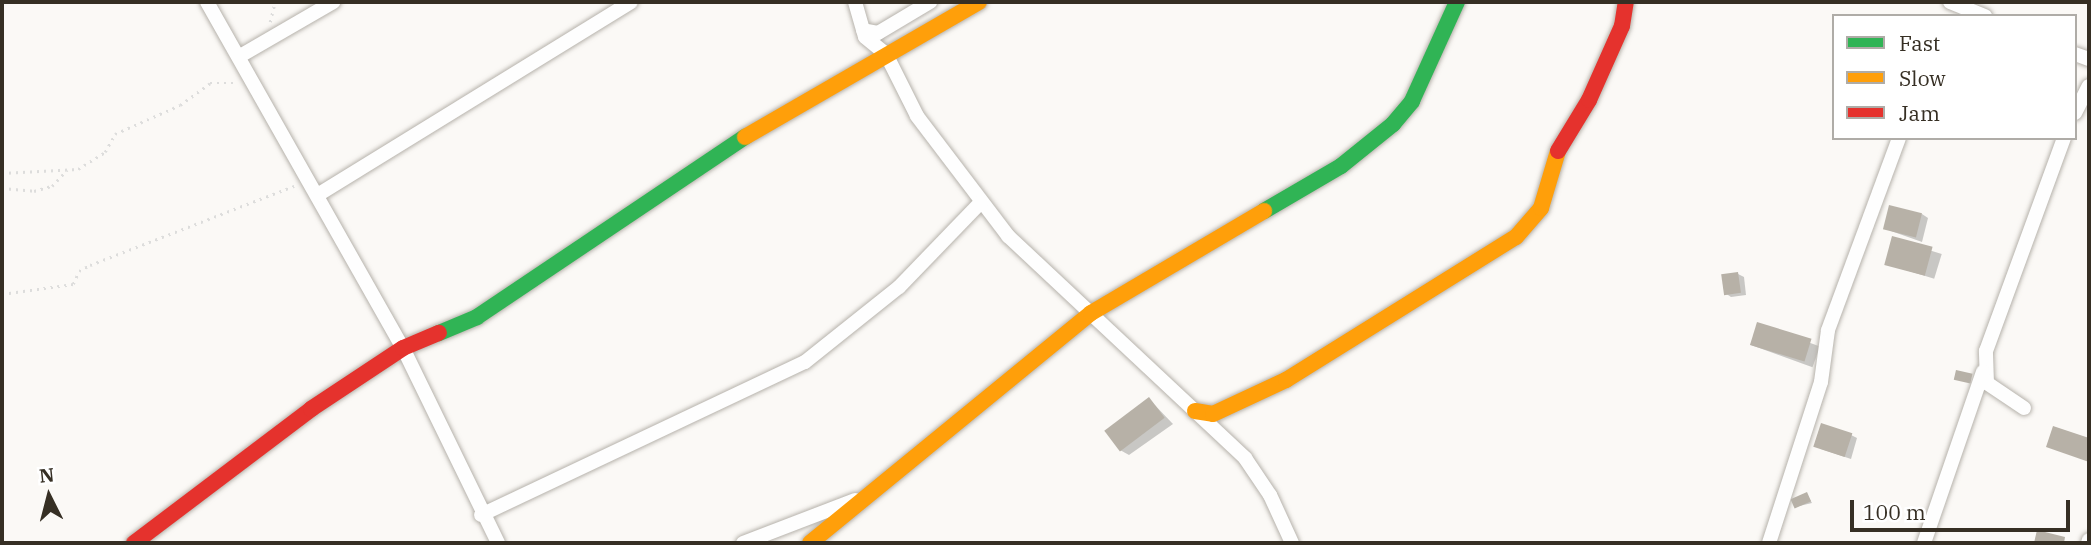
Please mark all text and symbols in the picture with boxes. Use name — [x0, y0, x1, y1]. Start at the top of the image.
legend — [1832, 14, 2077, 140]
text: Fast — [1899, 29, 1940, 57]
text: Slow — [1899, 64, 1946, 92]
text: Jam — [1899, 99, 1940, 127]
north arrow — [14, 461, 84, 531]
text: N — [38, 462, 56, 488]
scale bar — [1853, 486, 2074, 530]
text: 100 m — [1863, 498, 1926, 526]

